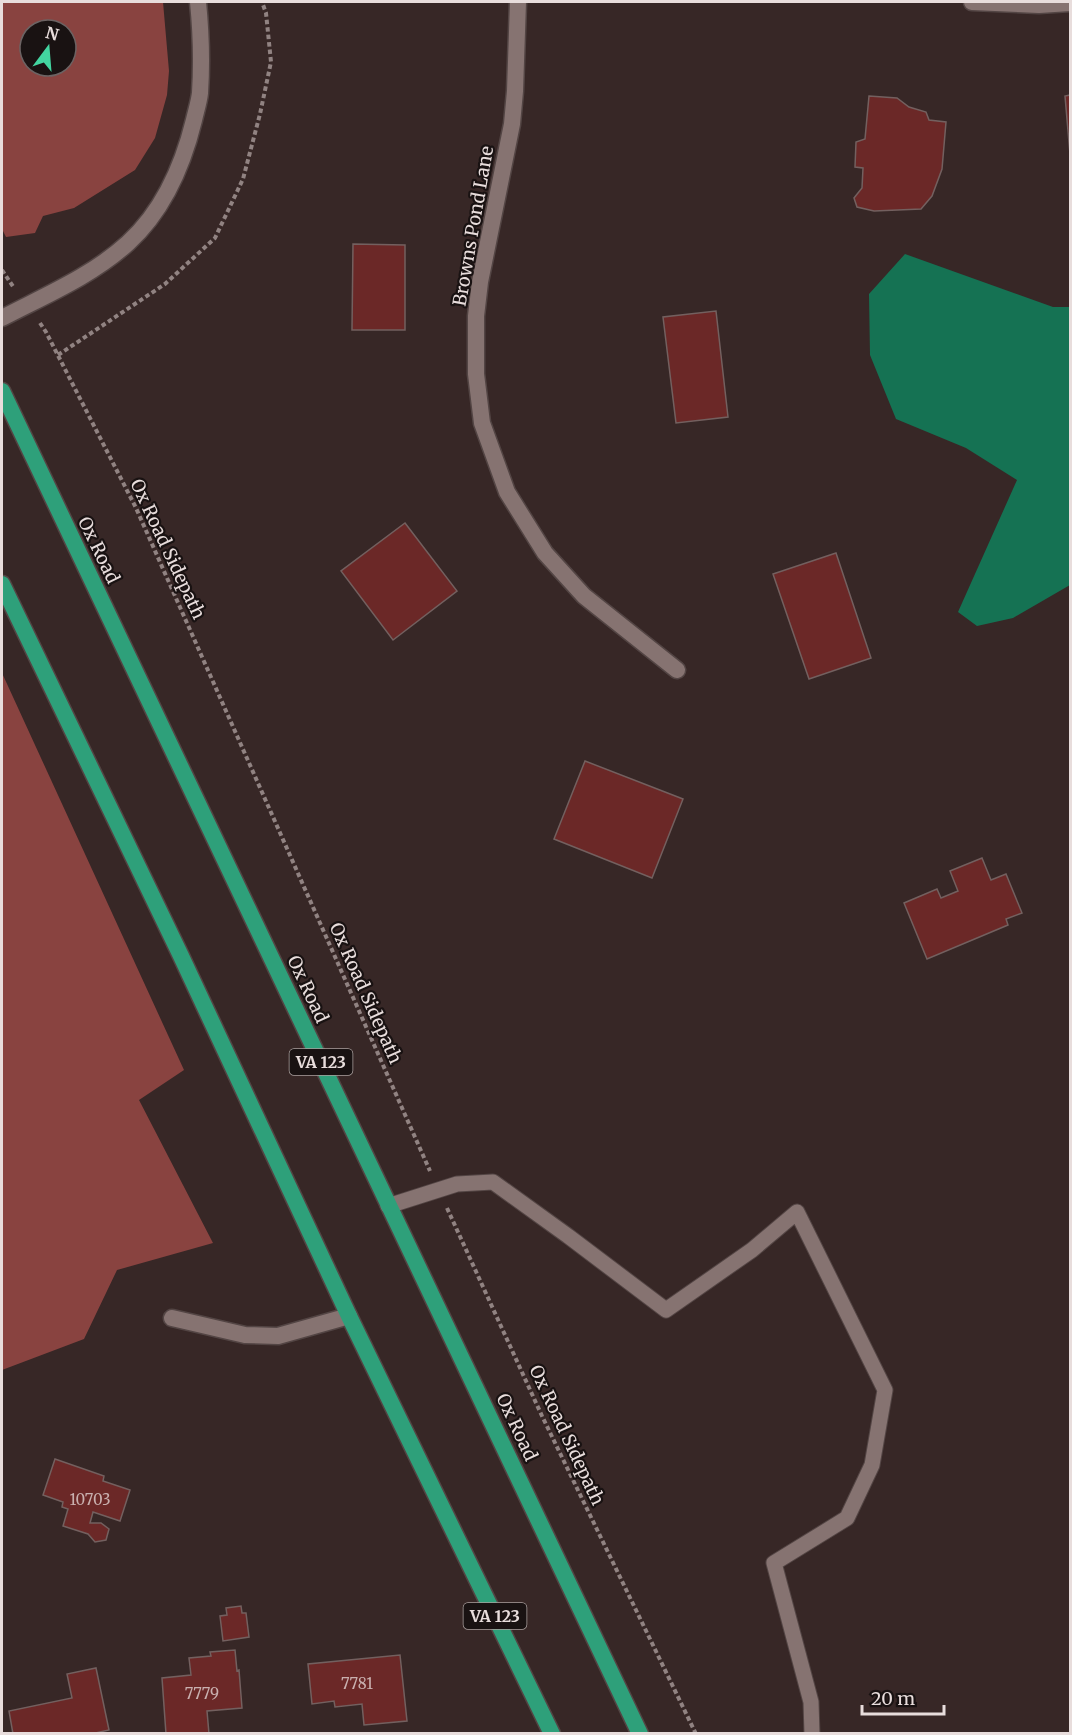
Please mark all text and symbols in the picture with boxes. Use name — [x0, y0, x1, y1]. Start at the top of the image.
north arrow — [18, 18, 78, 78]
text: N — [43, 22, 61, 45]
street label: Browns Pond Lane — [448, 144, 498, 308]
street label: Ox Road Sidepath — [125, 475, 211, 623]
street label: Ox Road — [73, 513, 125, 587]
street label: Ox Road Sidepath — [325, 919, 407, 1067]
street label: Ox Road — [282, 952, 334, 1026]
road number: VA 123 — [290, 1049, 352, 1075]
street label: Ox Road Sidepath — [524, 1361, 610, 1509]
street label: Ox Road — [491, 1390, 543, 1464]
house number: 10703 — [69, 1490, 111, 1509]
road number: VA 123 — [464, 1603, 526, 1629]
house number: 7781 — [341, 1674, 373, 1693]
scale bar — [862, 1678, 944, 1716]
house number: 7779 — [185, 1684, 219, 1703]
text: 20 m — [871, 1687, 915, 1710]

